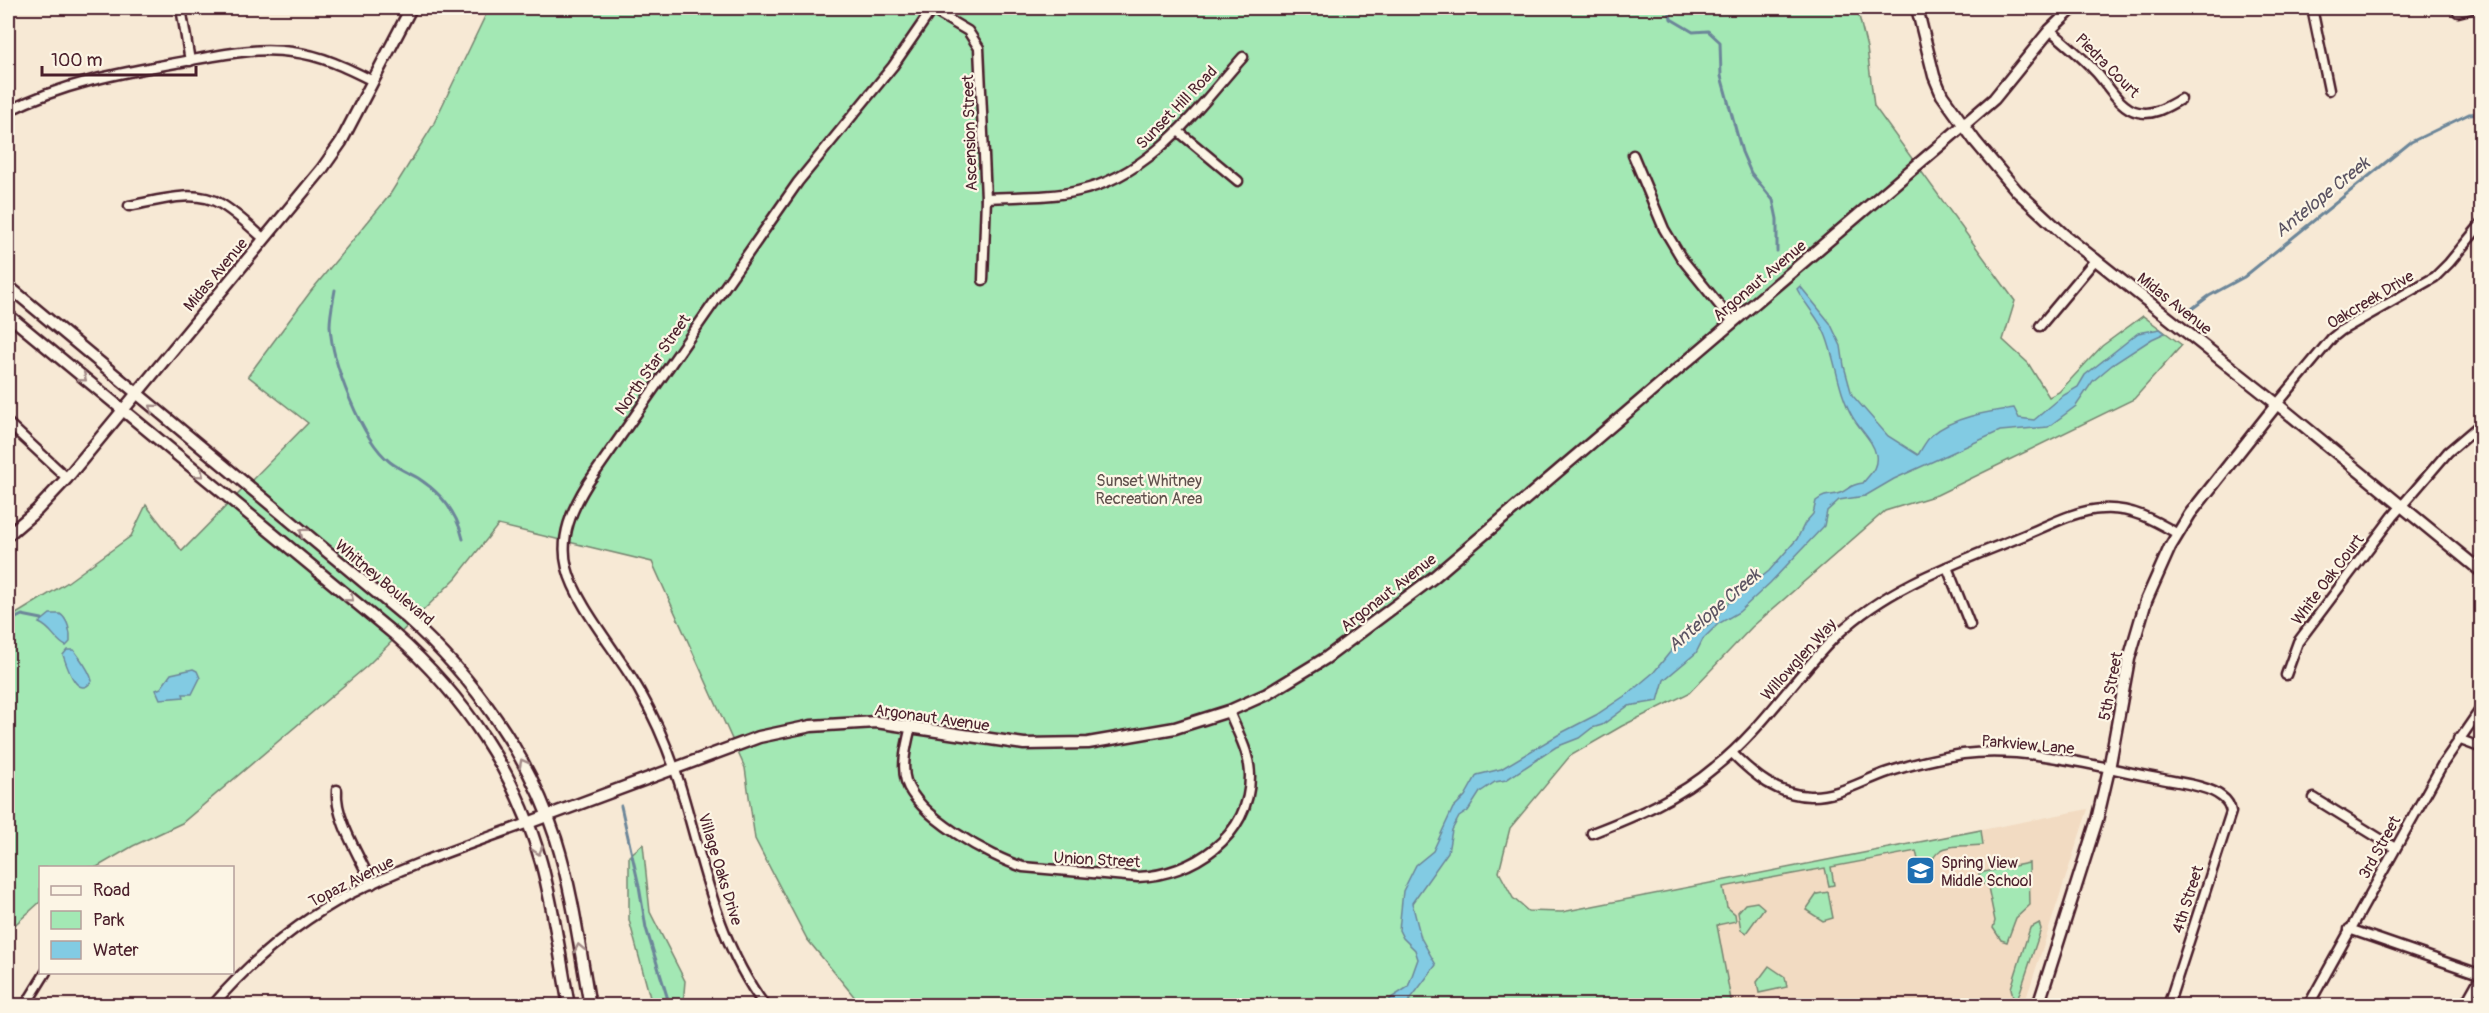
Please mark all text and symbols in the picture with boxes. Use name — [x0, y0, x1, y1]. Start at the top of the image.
street label: Piedra Court — [2071, 29, 2144, 102]
scale bar — [42, 39, 196, 77]
text: 100 m — [51, 49, 103, 72]
street label: Sunset Hill Road — [1132, 62, 1222, 154]
street label: Ascension Street — [958, 74, 982, 191]
water label: Antelope Creek — [2270, 151, 2376, 243]
street label: Midas Avenue — [179, 234, 252, 315]
street label: Argonaut Avenue — [1709, 236, 1811, 326]
street label: Oakcreek Drive — [2323, 266, 2418, 334]
street label: Midas Avenue — [2133, 268, 2216, 339]
street label: North Star Street — [611, 310, 695, 419]
one-way arrow — [76, 370, 87, 381]
one-way arrow — [149, 404, 160, 415]
one-way arrow — [193, 467, 204, 478]
park label: Sunset Whitney Recreation Area — [1096, 471, 1202, 509]
one-way arrow — [299, 529, 310, 540]
street label: White Oak Court — [2287, 530, 2369, 629]
street label: Whitney Boulevard — [331, 536, 438, 630]
street label: Argonaut Avenue — [1337, 549, 1441, 636]
water label: Antelope Creek — [1663, 563, 1767, 657]
one-way arrow — [343, 591, 354, 602]
street label: Willowglen Way — [1757, 614, 1841, 705]
street label: 5th Street — [2095, 650, 2128, 722]
street label: Argonaut Avenue — [873, 700, 991, 736]
street label: Parkview Lane — [1981, 731, 2075, 759]
one-way arrow — [519, 758, 530, 769]
street label: Village Oaks Drive — [694, 811, 747, 928]
street label: 3rd Street — [2354, 812, 2406, 883]
one-way arrow — [530, 845, 543, 856]
street label: Union Street — [1053, 848, 1141, 872]
street label: Topaz Avenue — [306, 852, 397, 912]
place label: Spring View Middle School — [1941, 853, 2032, 891]
school or university icon: Spring View Middle School — [1904, 855, 1936, 887]
street label: 4th Street — [2168, 862, 2208, 936]
legend — [39, 866, 234, 974]
text: Road — [93, 879, 130, 902]
text: Park — [93, 909, 125, 932]
text: Water — [93, 939, 139, 962]
one-way arrow — [573, 943, 586, 953]

